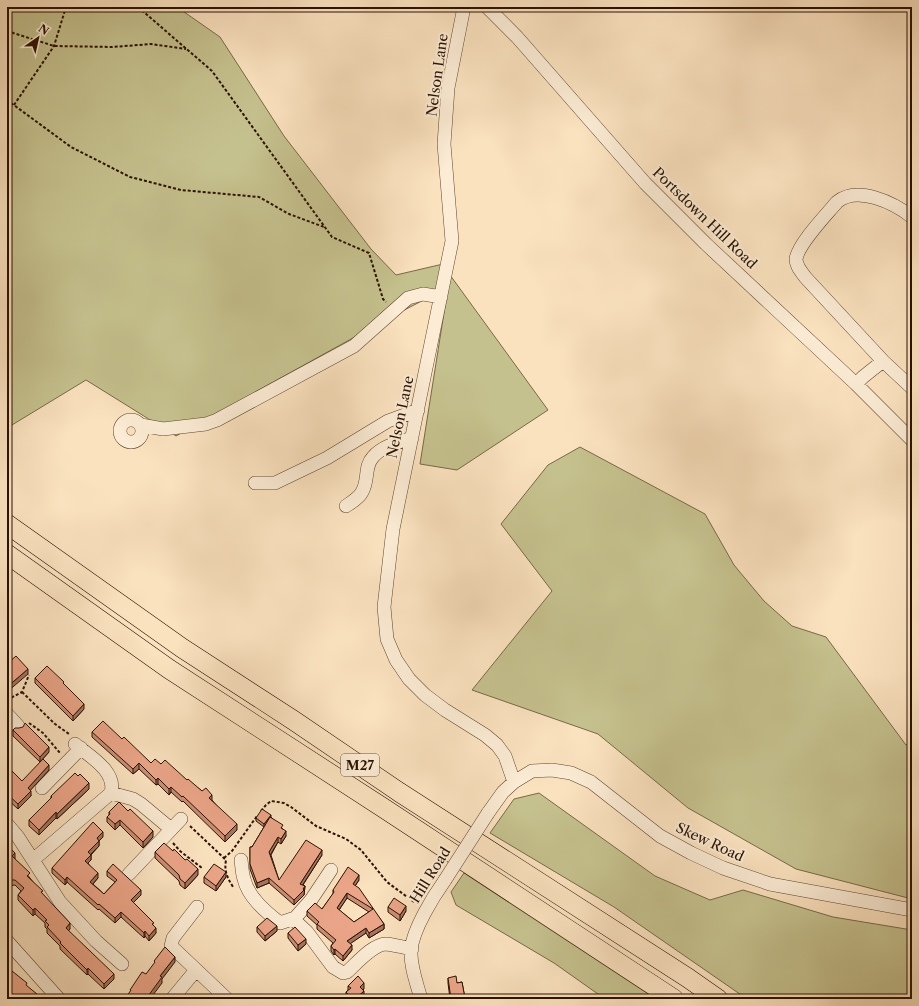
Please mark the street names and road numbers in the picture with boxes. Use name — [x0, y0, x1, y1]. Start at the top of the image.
street label: Nelson Lane — [422, 32, 452, 118]
street label: Portsdown Hill Road — [649, 164, 761, 273]
street label: Nelson Lane — [383, 374, 418, 460]
road number: M27 — [341, 754, 379, 776]
street label: Skew Road — [673, 818, 747, 866]
street label: Hill Road — [406, 843, 455, 906]

